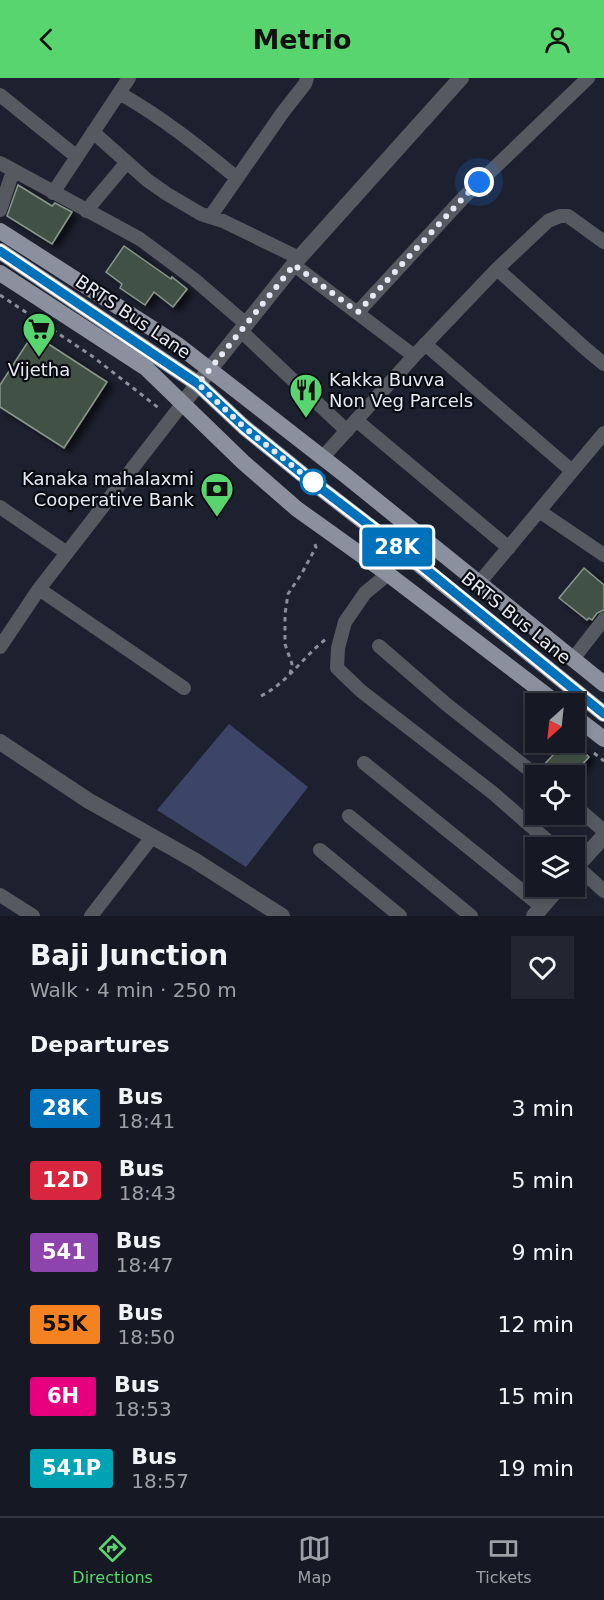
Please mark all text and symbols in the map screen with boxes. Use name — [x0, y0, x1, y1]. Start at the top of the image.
icon: back — [30, 23, 63, 56]
icon: person — [541, 23, 574, 56]
text: Metrio — [252, 24, 352, 55]
your location — [464, 167, 494, 197]
street label: BRTS Bus Lane — [72, 270, 195, 363]
supermarket icon: Vijetha — [21, 311, 57, 358]
place label: Vijetha — [8, 359, 70, 380]
place label: Kakka Buvva Non Veg Parcels — [329, 369, 473, 411]
restaurant icon: Kakka Buvva Non Veg Parcels — [288, 372, 324, 419]
place label: Kanaka mahalaxmi Cooperative Bank — [22, 468, 195, 510]
unlabelled marker — [300, 469, 326, 495]
bank icon: Kanaka mahalaxmi Cooperative Bank — [199, 471, 235, 518]
line badge: 28K — [362, 528, 432, 566]
text: 28K — [374, 535, 420, 559]
street label: BRTS Bus Lane — [458, 567, 575, 668]
north arrow — [525, 693, 585, 753]
map controls — [525, 693, 585, 897]
button: locate — [525, 765, 585, 825]
button: layers — [525, 837, 585, 897]
button: heart — [511, 936, 574, 999]
text: Baji Junction — [30, 939, 228, 972]
text: Walk · 4 min · 250 m — [30, 978, 237, 1002]
text: Departures — [30, 1032, 170, 1057]
text: Bus — [118, 1084, 163, 1109]
text: 28K — [42, 1096, 88, 1120]
text: 3 min — [512, 1096, 574, 1121]
text: 18:41 — [118, 1109, 175, 1133]
text: Bus — [119, 1156, 164, 1181]
text: 12D — [42, 1168, 89, 1192]
text: 5 min — [512, 1168, 574, 1193]
text: 18:43 — [119, 1181, 176, 1205]
text: Bus — [116, 1228, 161, 1253]
text: 541 — [42, 1240, 86, 1264]
text: 9 min — [512, 1240, 574, 1265]
text: 18:47 — [116, 1253, 173, 1277]
text: Bus — [118, 1300, 163, 1325]
text: 55K — [42, 1312, 88, 1336]
text: 12 min — [498, 1312, 574, 1337]
text: 18:50 — [118, 1325, 175, 1349]
text: Bus — [114, 1372, 160, 1397]
text: 6H — [47, 1384, 79, 1408]
text: 15 min — [498, 1384, 574, 1409]
text: 18:53 — [114, 1397, 172, 1421]
text: Bus — [131, 1444, 177, 1469]
text: 541P — [42, 1456, 101, 1480]
text: 19 min — [498, 1456, 574, 1481]
text: 18:57 — [131, 1469, 189, 1493]
tab: Directions — [72, 1532, 153, 1587]
tab: Map — [298, 1532, 331, 1587]
tab: Tickets — [476, 1532, 532, 1587]

